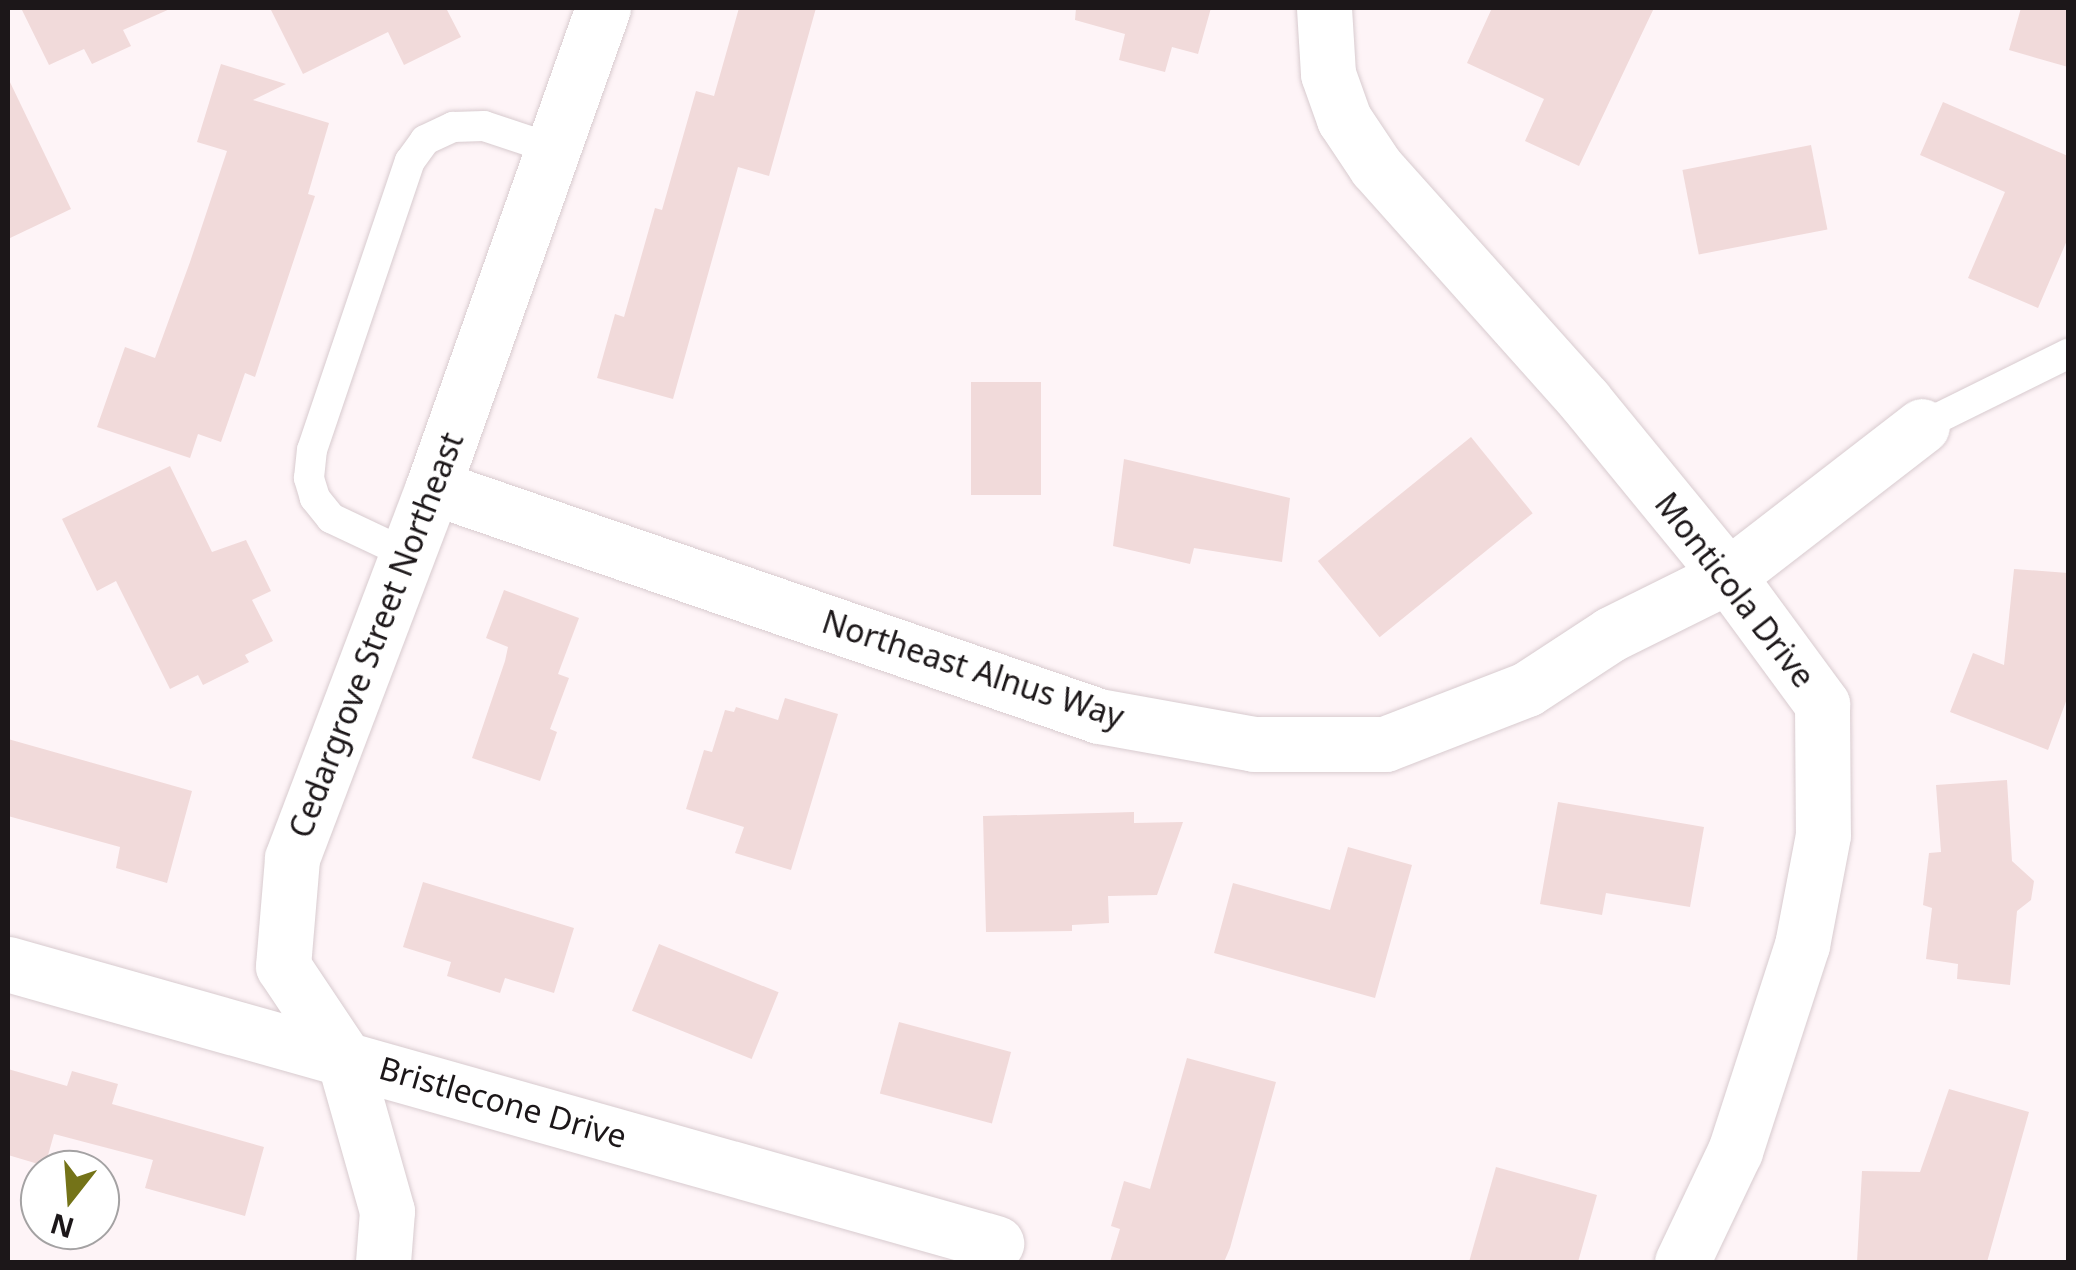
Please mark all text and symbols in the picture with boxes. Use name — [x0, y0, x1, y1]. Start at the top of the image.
street label: Cedargrove Street Northeast — [281, 427, 471, 843]
street label: Monticola Drive — [1647, 485, 1823, 695]
street label: Northeast Alnus Way — [817, 602, 1129, 736]
street label: Bristlecone Drive — [375, 1048, 631, 1156]
north arrow — [20, 1150, 120, 1250]
text: N — [45, 1205, 78, 1248]

